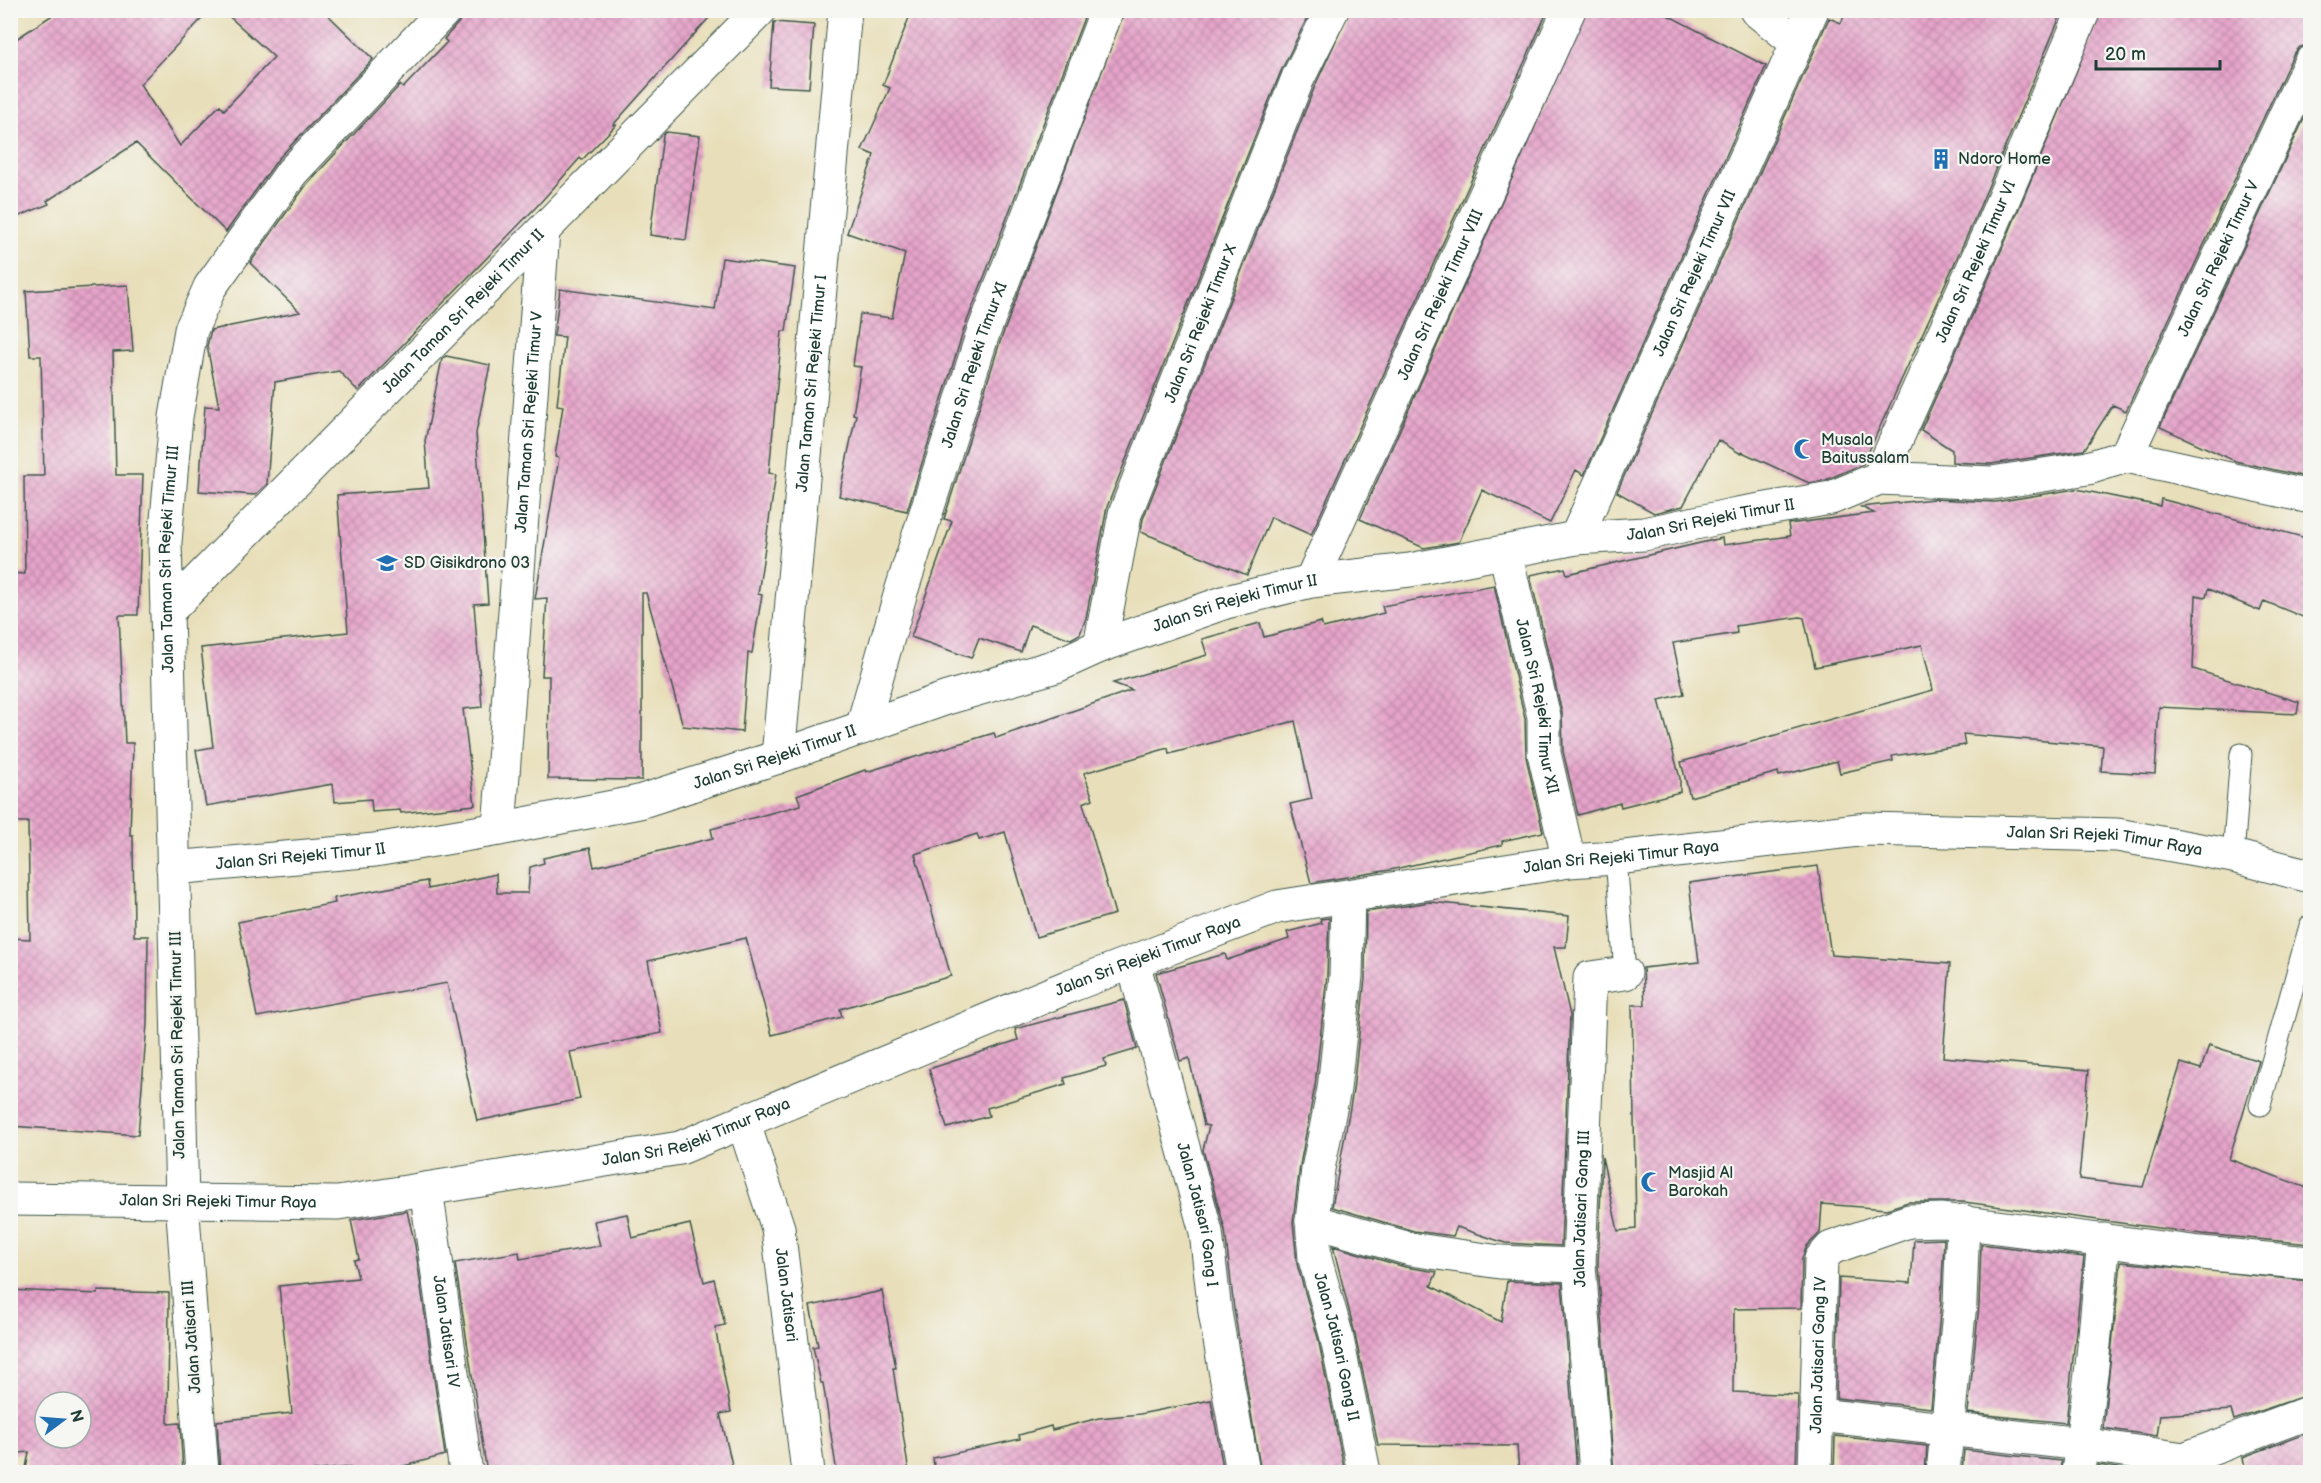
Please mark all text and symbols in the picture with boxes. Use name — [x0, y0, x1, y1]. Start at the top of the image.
scale bar — [2096, 33, 2220, 71]
text: 20 m — [2105, 44, 2146, 65]
building icon: Ndoro Home — [1929, 147, 1953, 171]
place label: Ndoro Home — [1958, 150, 2051, 169]
street label: Jalan Sri Rejeki Timur V — [2174, 177, 2263, 340]
street label: Jalan Sri Rejeki Timur VI — [1931, 178, 2020, 346]
street label: Jalan Sri Rejeki Timur VII — [1649, 187, 1740, 359]
street label: Jalan Sri Rejeki Timur VIII — [1394, 207, 1487, 383]
street label: Jalan Taman Sri Rejeki Timur II — [378, 225, 548, 397]
street label: Jalan Sri Rejeki Timur X — [1161, 241, 1241, 406]
street label: Jalan Taman Sri Rejeki Timur I — [792, 274, 831, 493]
street label: Jalan Sri Rejeki Timur XI — [938, 279, 1011, 450]
street label: Jalan Taman Sri Rejeki Timur V — [511, 310, 547, 534]
place label: Musala Baitussalam — [1821, 431, 1909, 468]
mosque icon: Musala Baitussalam — [1792, 437, 1816, 461]
street label: Jalan Taman Sri Rejeki Timur III — [155, 445, 183, 673]
street label: Jalan Sri Rejeki Timur II — [1626, 495, 1796, 545]
school or university icon: SD Gisikdrono 03 — [375, 551, 399, 575]
place label: SD Gisikdrono 03 — [404, 554, 530, 573]
street label: Jalan Sri Rejeki Timur II — [1150, 571, 1318, 636]
street label: Jalan Sri Rejeki Timur XII — [1512, 617, 1563, 796]
street label: Jalan Sri Rejeki Timur II — [691, 721, 859, 793]
street label: Jalan Sri Rejeki Timur Raya — [2007, 823, 2204, 860]
street label: Jalan Sri Rejeki Timur Raya — [1522, 837, 1720, 878]
street label: Jalan Sri Rejeki Timur II — [215, 839, 387, 874]
street label: Jalan Sri Rejeki Timur Raya — [1052, 912, 1243, 1000]
street label: Jalan Taman Sri Rejeki Timur III — [167, 931, 189, 1159]
street label: Jalan Sri Rejeki Timur Raya — [601, 1094, 793, 1170]
street label: Jalan Jatisari Gang III — [1569, 1130, 1594, 1288]
street label: Jalan Jatisari Gang I — [1173, 1140, 1222, 1288]
place label: Masjid Al Barokah — [1668, 1164, 1733, 1201]
mosque icon: Masjid Al Barokah — [1639, 1170, 1663, 1194]
street label: Jalan Sri Rejeki Timur Raya — [119, 1191, 317, 1212]
street label: Jalan Jatisari — [771, 1247, 801, 1343]
street label: Jalan Jatisari Gang II — [1310, 1270, 1363, 1423]
street label: Jalan Jatisari IV — [429, 1274, 464, 1389]
street label: Jalan Jatisari Gang IV — [1807, 1276, 1830, 1434]
street label: Jalan Jatisari III — [179, 1280, 205, 1394]
north arrow — [33, 1390, 93, 1450]
text: N — [65, 1408, 87, 1425]

